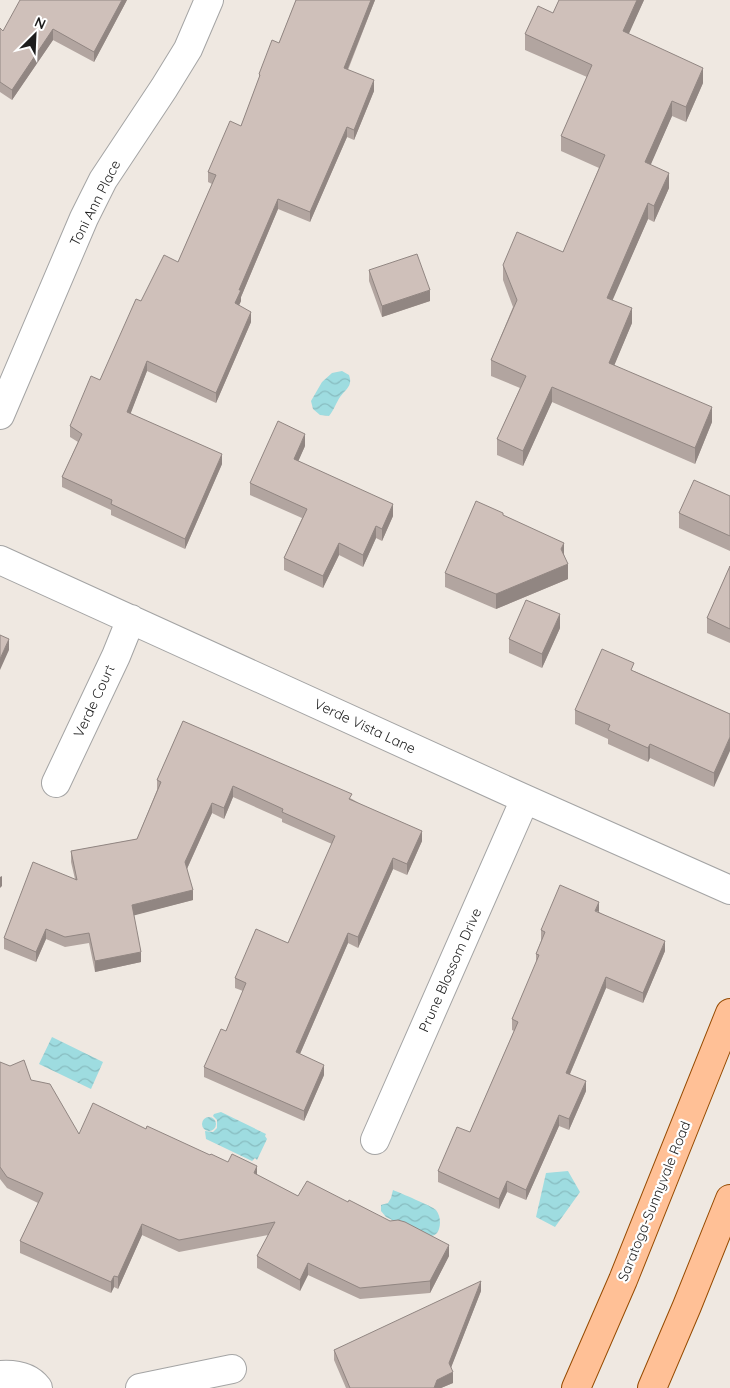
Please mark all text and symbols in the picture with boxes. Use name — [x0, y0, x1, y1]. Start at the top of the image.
north arrow — [10, 10, 60, 60]
text: N — [32, 13, 49, 33]
street label: Toni Ann Place — [66, 157, 124, 249]
street label: Verde Court — [69, 662, 119, 740]
street label: Verde Vista Lane — [311, 695, 419, 757]
street label: Prune Blossom Drive — [415, 905, 486, 1035]
street label: Saratoga-Sunnyvale Road — [614, 1118, 694, 1284]

